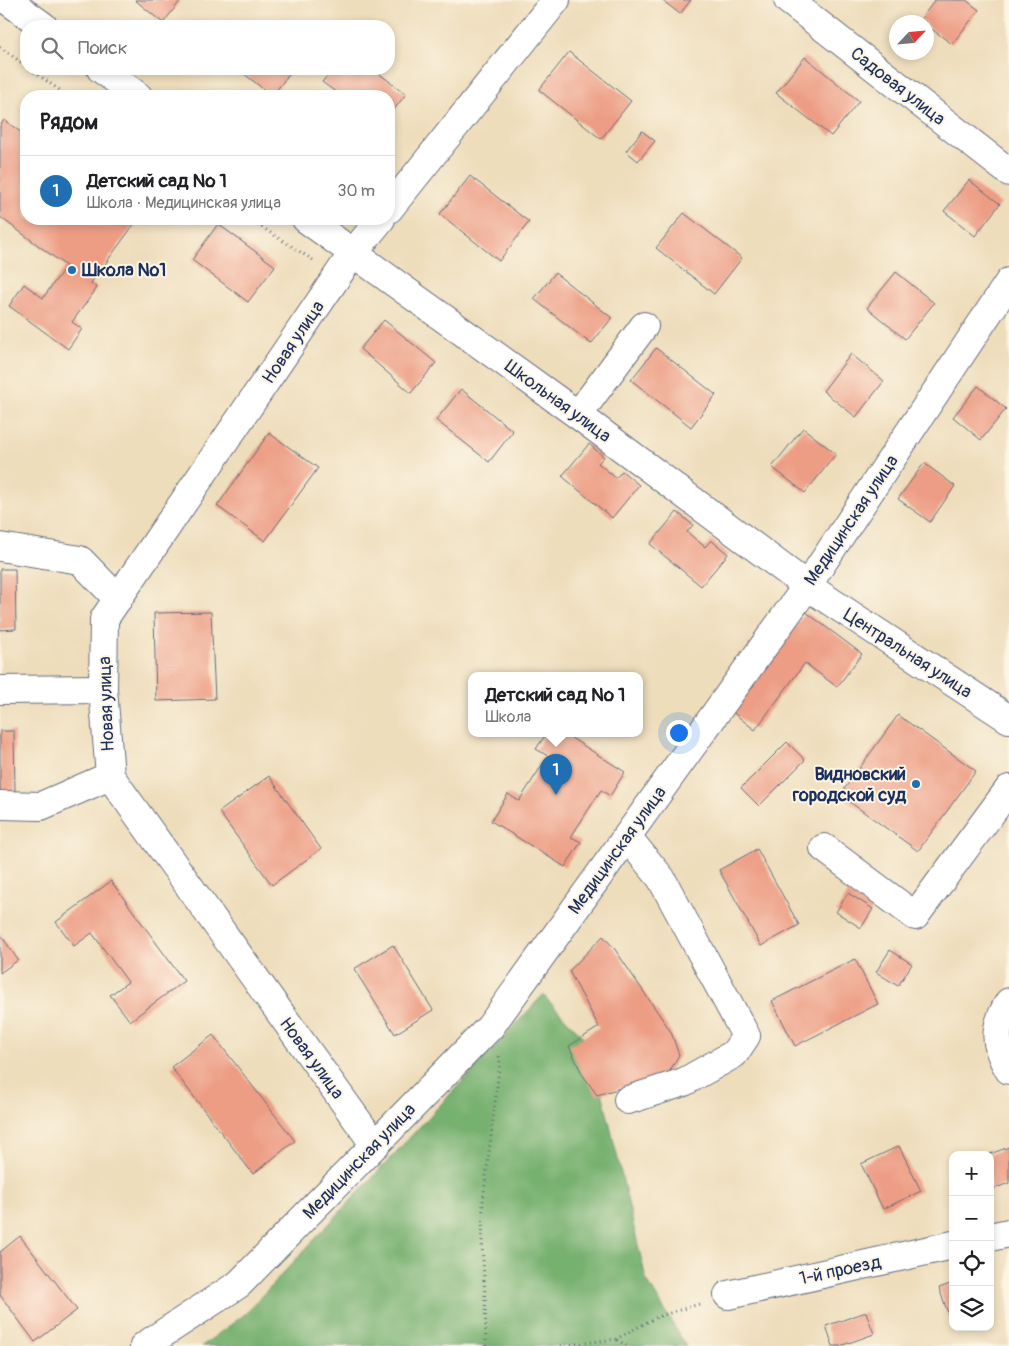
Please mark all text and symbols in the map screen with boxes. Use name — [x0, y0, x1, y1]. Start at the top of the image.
north arrow — [889, 15, 934, 60]
search box — [20, 20, 395, 75]
icon: search — [38, 34, 66, 62]
text: Поиск — [78, 36, 128, 60]
street label: Садовая улица — [846, 42, 950, 131]
text: Рядом — [40, 109, 98, 136]
text: Детский сад № 1 — [87, 169, 227, 193]
text: 1 — [53, 181, 59, 201]
text: 30 m — [337, 181, 375, 201]
text: Школа · Медицинская улица — [87, 193, 281, 213]
place label: Школа №1 — [81, 259, 166, 282]
marker: Школа №1 — [66, 264, 78, 276]
street label: Новая улица — [257, 296, 330, 388]
street label: Школьная улица — [500, 355, 615, 448]
street label: Медицинская улица — [799, 450, 904, 590]
street label: Центральная улица — [839, 603, 976, 704]
street label: Новая улица — [93, 656, 120, 752]
popup — [468, 672, 643, 737]
text: Детский сад № 1 — [485, 683, 626, 707]
text: Школа — [485, 707, 531, 727]
your location — [666, 720, 692, 746]
pin: 1 — [540, 754, 572, 795]
place label: Видновский городской суд — [792, 763, 906, 807]
marker: Видновский городской суд — [910, 778, 922, 790]
street label: Медицинская улица — [563, 782, 672, 919]
street label: Новая улица — [274, 1013, 349, 1104]
street label: Медицинская улица — [298, 1098, 421, 1224]
map controls — [949, 1151, 994, 1331]
button: + — [949, 1151, 994, 1196]
button: − — [949, 1196, 994, 1241]
button: locate — [949, 1241, 994, 1286]
street label: 1-й проезд — [797, 1251, 883, 1290]
button: layers — [949, 1286, 994, 1331]

